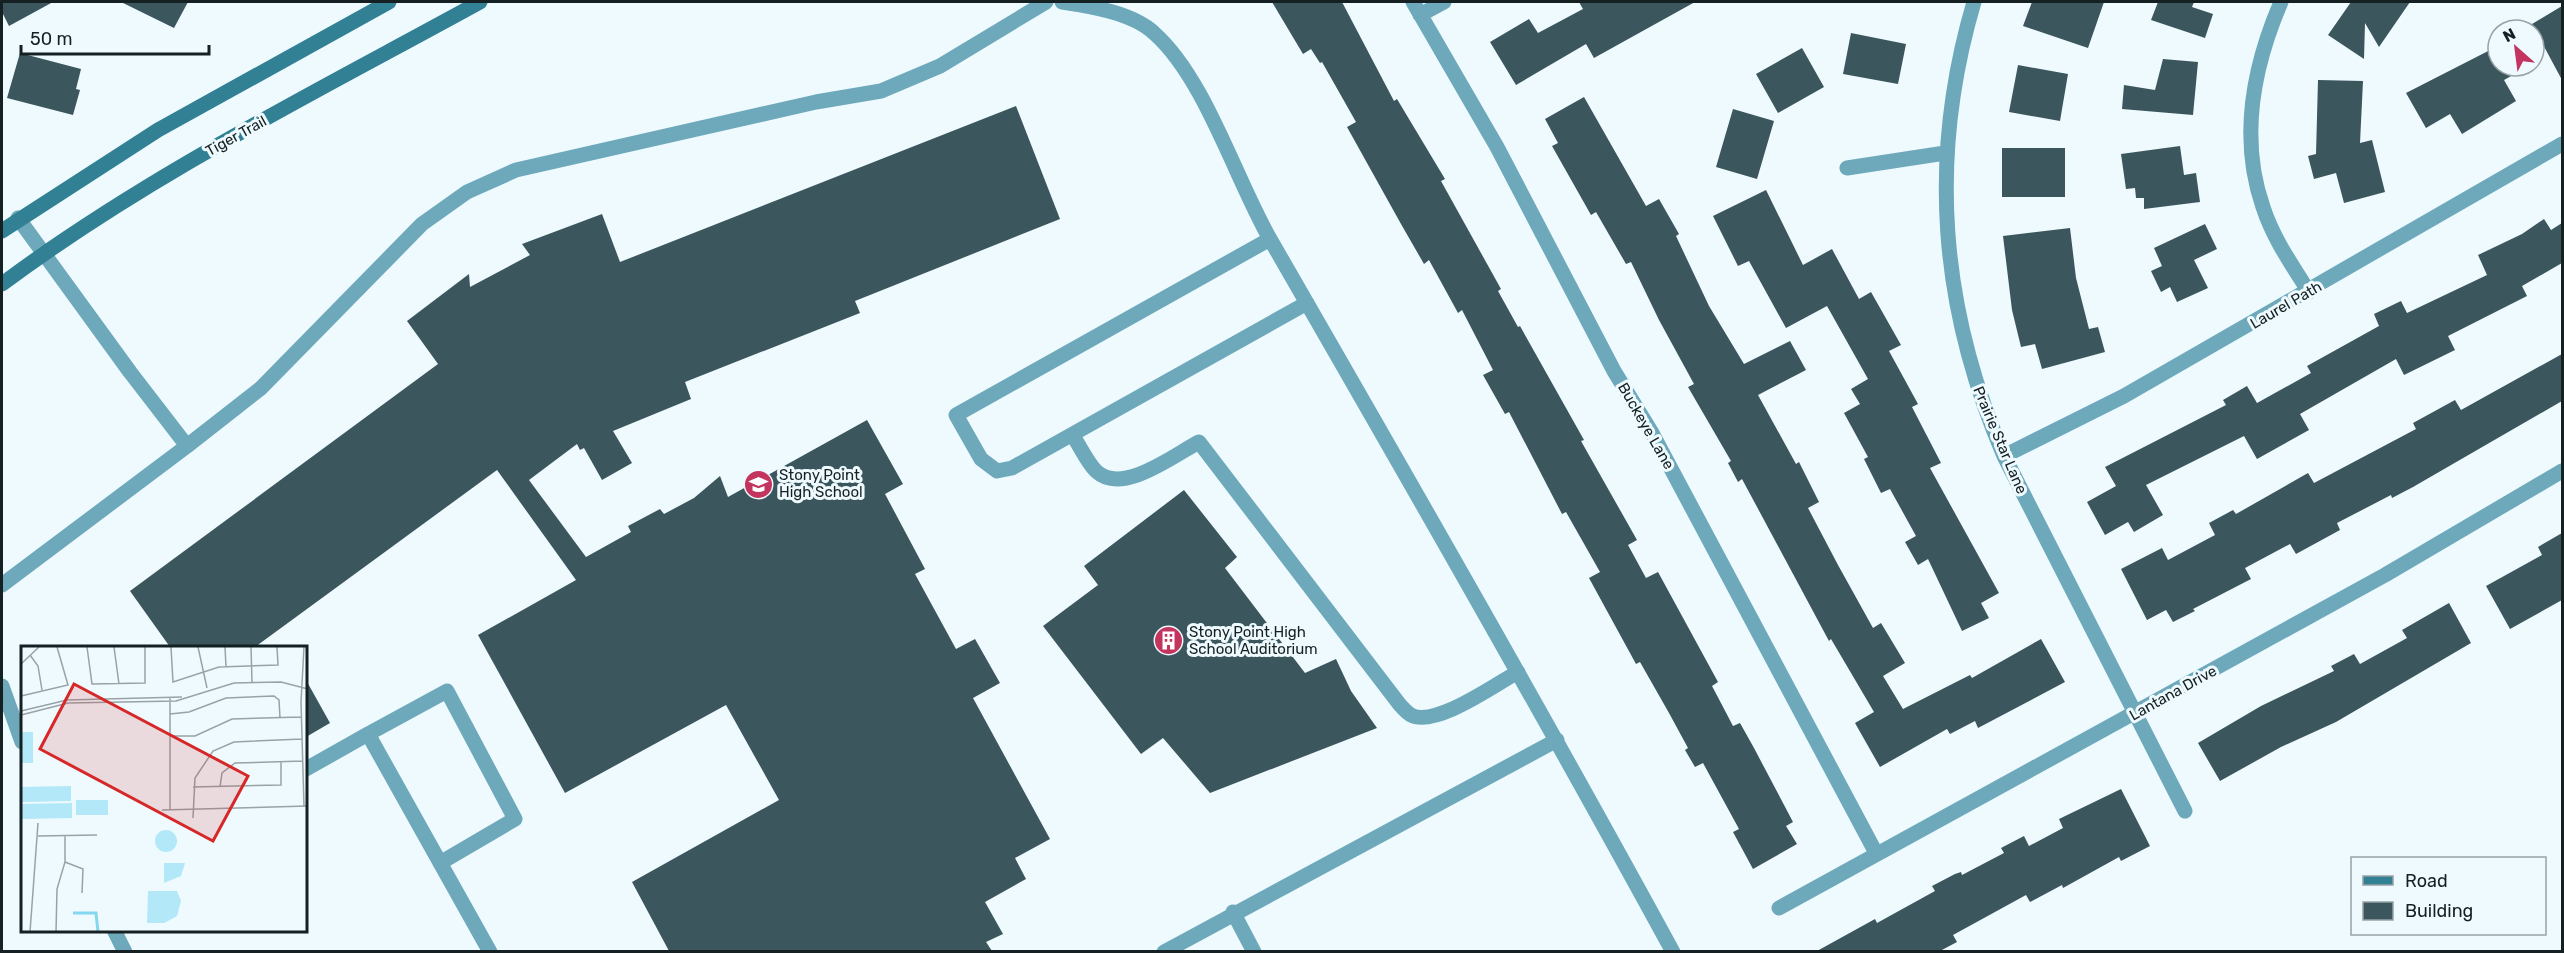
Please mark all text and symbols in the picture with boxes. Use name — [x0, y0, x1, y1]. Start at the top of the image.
scale bar — [21, 18, 208, 56]
north arrow — [2486, 18, 2546, 78]
text: N — [2500, 24, 2519, 46]
text: 50 m — [30, 28, 73, 50]
street label: Tiger Trail — [202, 112, 270, 160]
street label: Laurel Path — [2247, 277, 2325, 333]
street label: Buckeye Lane — [1614, 379, 1678, 473]
street label: Prairie Star Lane — [1969, 383, 2031, 497]
place label: Stony Point High School — [779, 466, 863, 501]
school or university icon: Stony Point High School — [742, 468, 774, 500]
place label: Stony Point High School Auditorium — [1189, 623, 1318, 658]
building icon: Stony Point High School Auditorium — [1152, 625, 1184, 657]
inset map — [21, 646, 308, 932]
street label: Lantana Drive — [2126, 662, 2220, 724]
legend — [2351, 857, 2546, 935]
text: Road — [2405, 870, 2448, 892]
text: Building — [2405, 900, 2473, 922]

